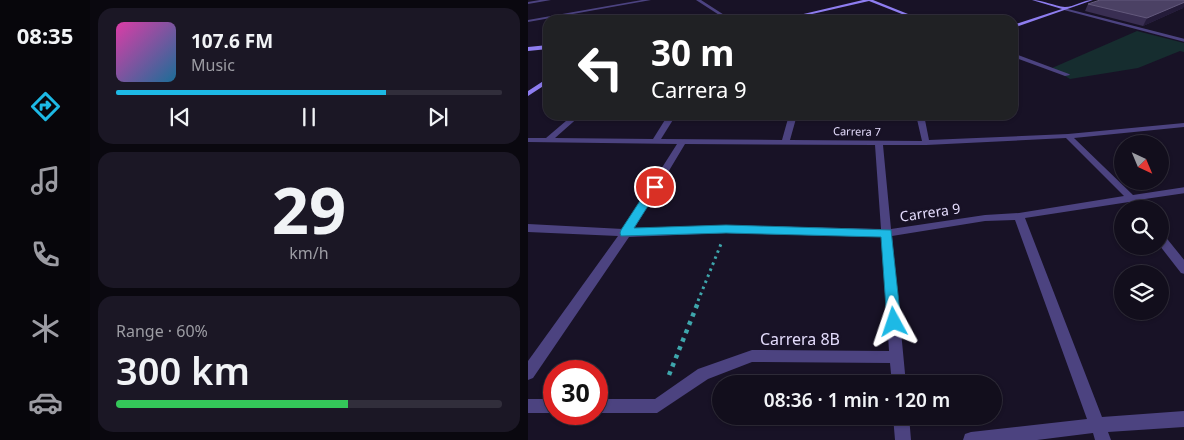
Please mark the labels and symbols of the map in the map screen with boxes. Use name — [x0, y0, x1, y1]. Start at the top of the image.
street label: Carrera 7 — [833, 123, 881, 139]
north arrow — [1114, 135, 1169, 190]
pin — [634, 166, 676, 208]
street label: Carrera 9 — [899, 198, 961, 226]
position arrow — [867, 295, 919, 347]
street label: Carrera 8B — [760, 328, 840, 350]
speed limit sign: 30 — [543, 360, 608, 425]

